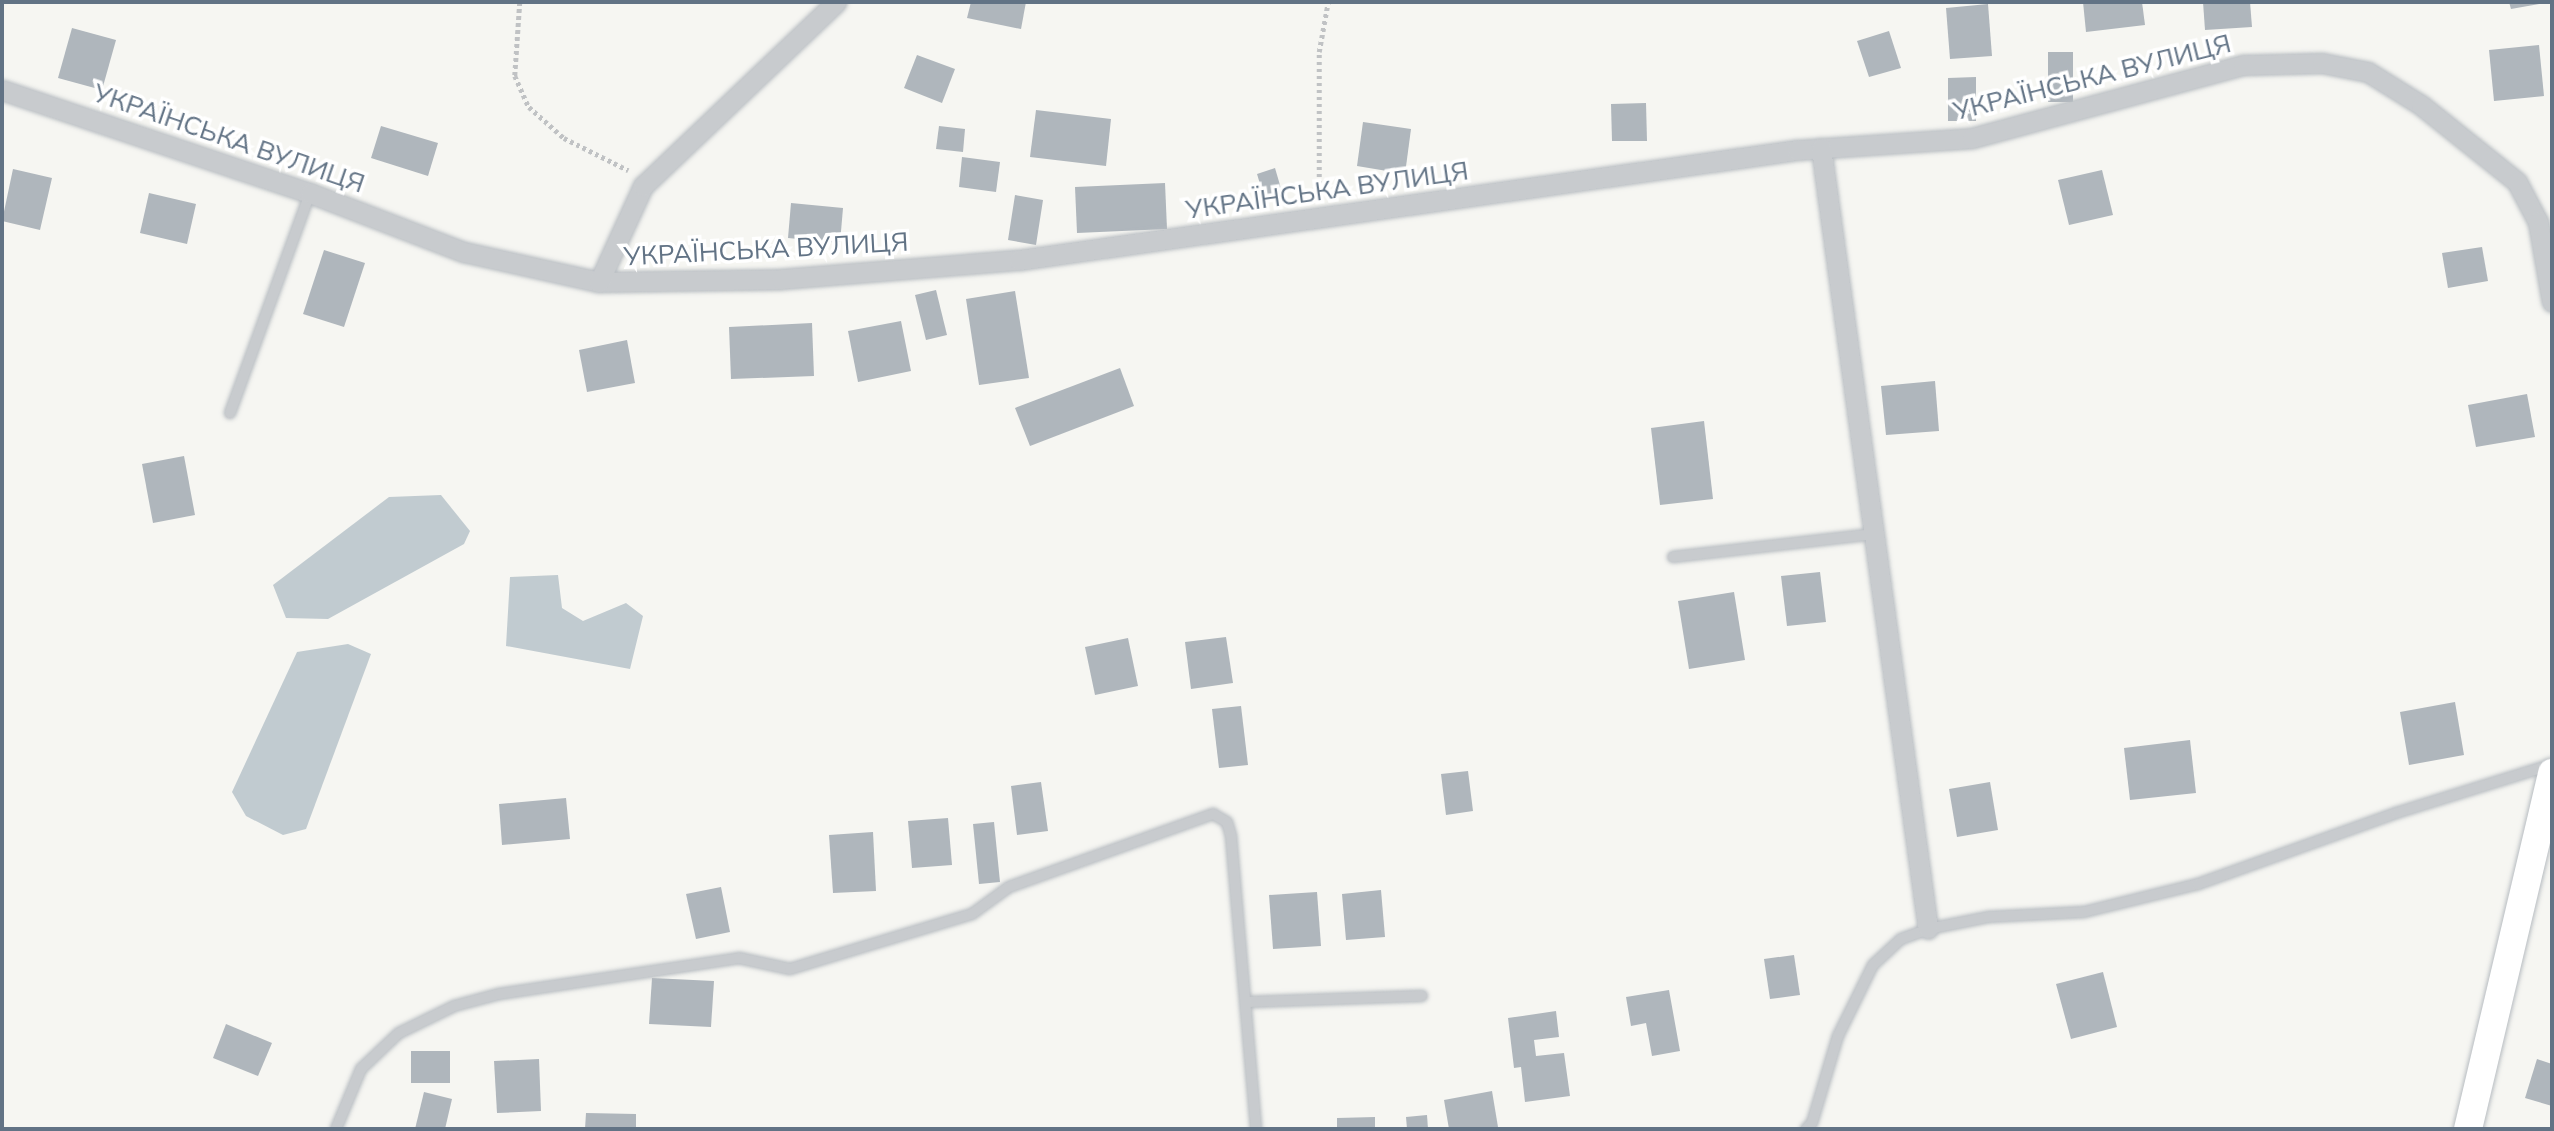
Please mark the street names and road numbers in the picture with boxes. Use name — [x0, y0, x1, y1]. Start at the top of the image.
street label: УКРАЇНСЬКА ВУЛИЦЯ — [1950, 27, 2234, 127]
street label: УКРАЇНСЬКА ВУЛИЦЯ — [89, 77, 369, 199]
street label: УКРАЇНСЬКА ВУЛИЦЯ — [1184, 155, 1470, 225]
street label: УКРАЇНСЬКА ВУЛИЦЯ — [623, 226, 909, 272]

